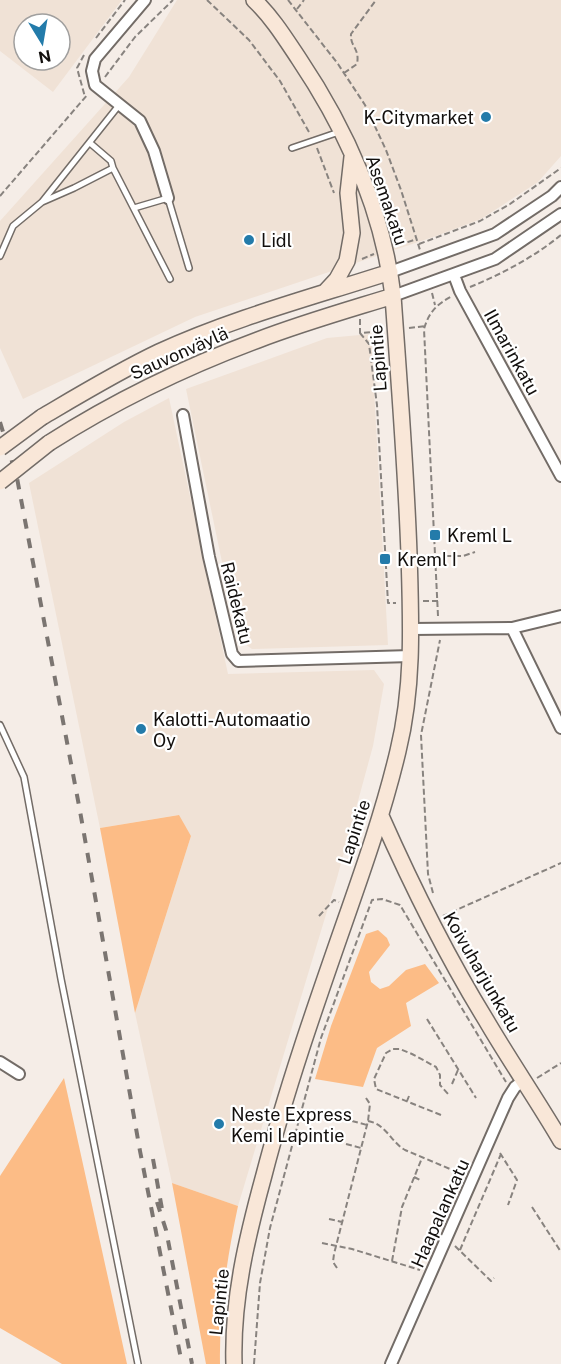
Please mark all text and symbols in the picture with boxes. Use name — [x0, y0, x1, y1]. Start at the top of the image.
north arrow — [12, 12, 72, 72]
text: N — [37, 46, 53, 67]
place label: K-Citymarket — [363, 107, 474, 128]
marker: K-Citymarket — [479, 110, 493, 124]
street label: Asemakatu — [362, 152, 412, 248]
place label: Lidl — [261, 230, 292, 251]
marker: Lidl — [242, 233, 256, 247]
street label: Ilmarinkatu — [480, 305, 544, 399]
street label: Sauvonväylä — [127, 322, 231, 384]
street label: Lapintie — [365, 324, 391, 392]
place label: Kreml L — [447, 525, 512, 546]
marker: Kreml L — [428, 528, 442, 542]
place label: Kreml I — [397, 549, 457, 570]
marker: Kreml I — [378, 552, 392, 566]
street label: Raidekatu — [217, 560, 257, 646]
place label: Kalotti-Automaatio Oy — [153, 709, 310, 751]
marker: Kalotti-Automaatio Oy — [134, 722, 148, 736]
street label: Lapintie — [334, 797, 374, 867]
street label: Koivuharjunkatu — [439, 908, 525, 1036]
place label: Neste Express Kemi Lapintie — [231, 1104, 352, 1146]
marker: Neste Express Kemi Lapintie — [212, 1117, 226, 1131]
street label: Haapalankatu — [407, 1155, 473, 1271]
street label: Lapintie — [205, 1268, 233, 1336]

